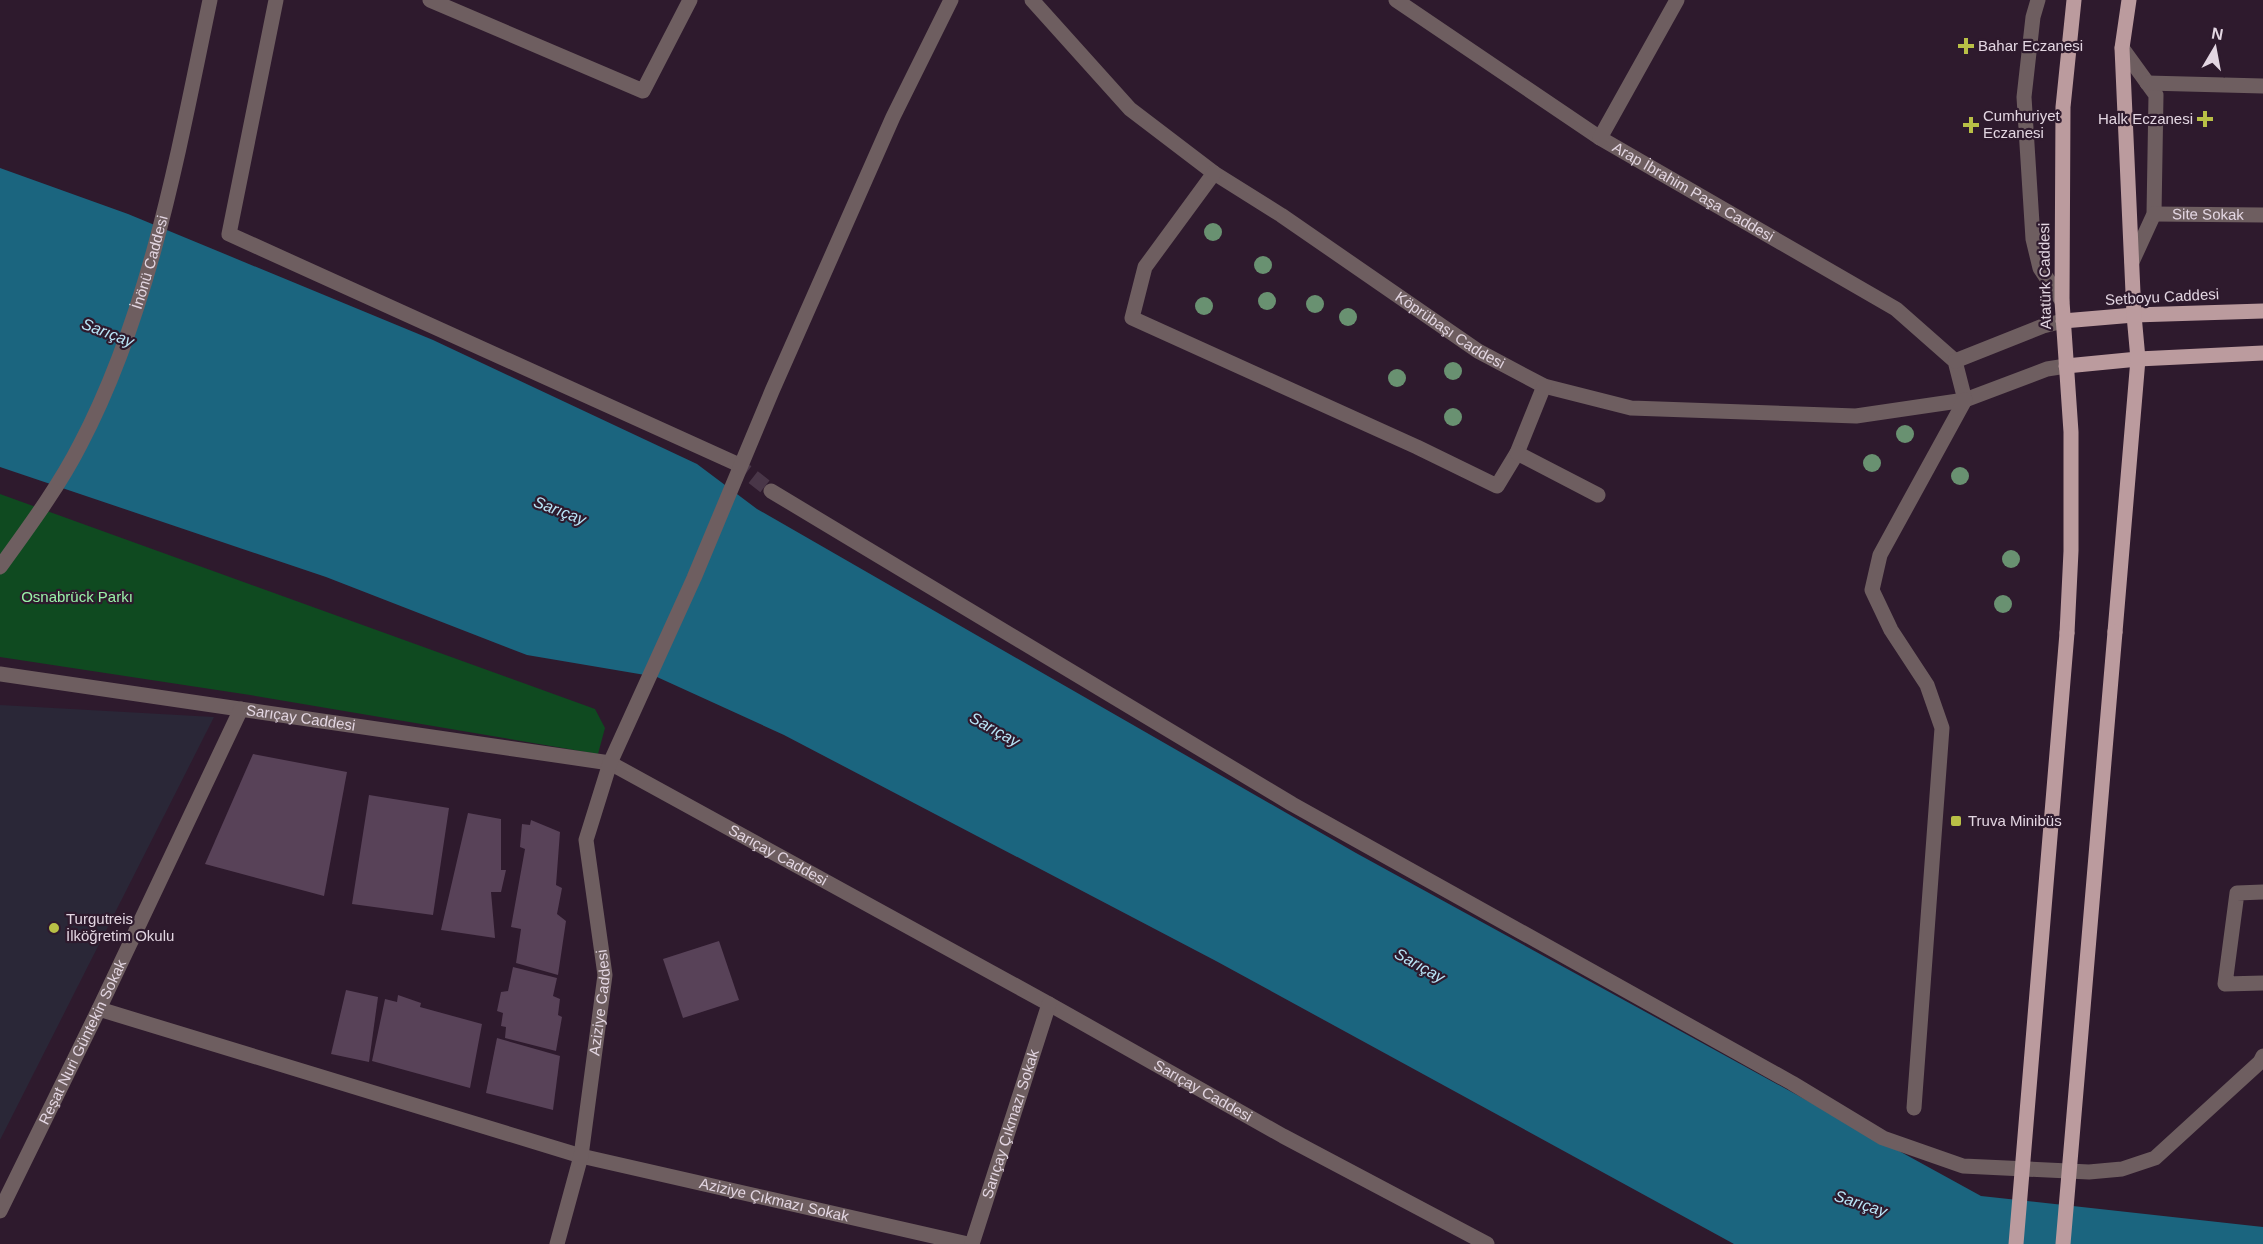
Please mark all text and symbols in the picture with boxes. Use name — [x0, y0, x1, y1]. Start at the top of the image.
north arrow — [2185, 18, 2245, 78]
text: N — [2210, 24, 2225, 43]
place label: Bahar Eczanesi — [1978, 37, 2083, 54]
marker: Bahar Eczanesi — [1959, 39, 1973, 53]
place label: Cumhuriyet Eczanesi — [1983, 107, 2061, 141]
place label: Halk Eczanesi — [2098, 110, 2193, 127]
marker: Halk Eczanesi — [2198, 112, 2212, 126]
marker: Cumhuriyet Eczanesi — [1964, 118, 1978, 132]
street label: Arap İbrahim Paşa Caddesi — [1610, 138, 1777, 245]
street label: Site Sokak — [2172, 205, 2244, 223]
street label: İnönü Caddesi — [128, 214, 171, 311]
street label: Atatürk Caddesi — [2035, 223, 2054, 330]
street label: Setboyu Caddesi — [2104, 285, 2219, 308]
street label: Köprübaşı Caddesi — [1392, 288, 1508, 372]
water label: Sarıçay — [79, 315, 137, 350]
water label: Sarıçay — [531, 493, 589, 528]
park label: Osnabrück Parkı — [21, 588, 133, 605]
street label: Sarıçay Caddesi — [245, 701, 357, 734]
water label: Sarıçay — [967, 709, 1023, 751]
place label: Truva Minibüs — [1968, 812, 2062, 829]
marker: Truva Minibüs — [1949, 814, 1963, 828]
street label: Sarıçay Caddesi — [726, 821, 830, 889]
place label: Turgutreis İlköğretim Okulu — [66, 910, 174, 944]
marker: Turgutreis İlköğretim Okulu — [47, 921, 61, 935]
water label: Sarıçay — [1392, 945, 1448, 987]
street label: Aziziye Caddesi — [585, 949, 613, 1057]
street label: Reşat Nuri Güntekin Sokak — [35, 956, 129, 1127]
street label: Sarıçay Çıkmazı Sokak — [978, 1047, 1042, 1201]
street label: Sarıçay Caddesi — [1151, 1056, 1255, 1125]
street label: Aziziye Çıkmazı Sokak — [698, 1174, 851, 1225]
water label: Sarıçay — [1832, 1187, 1890, 1220]

